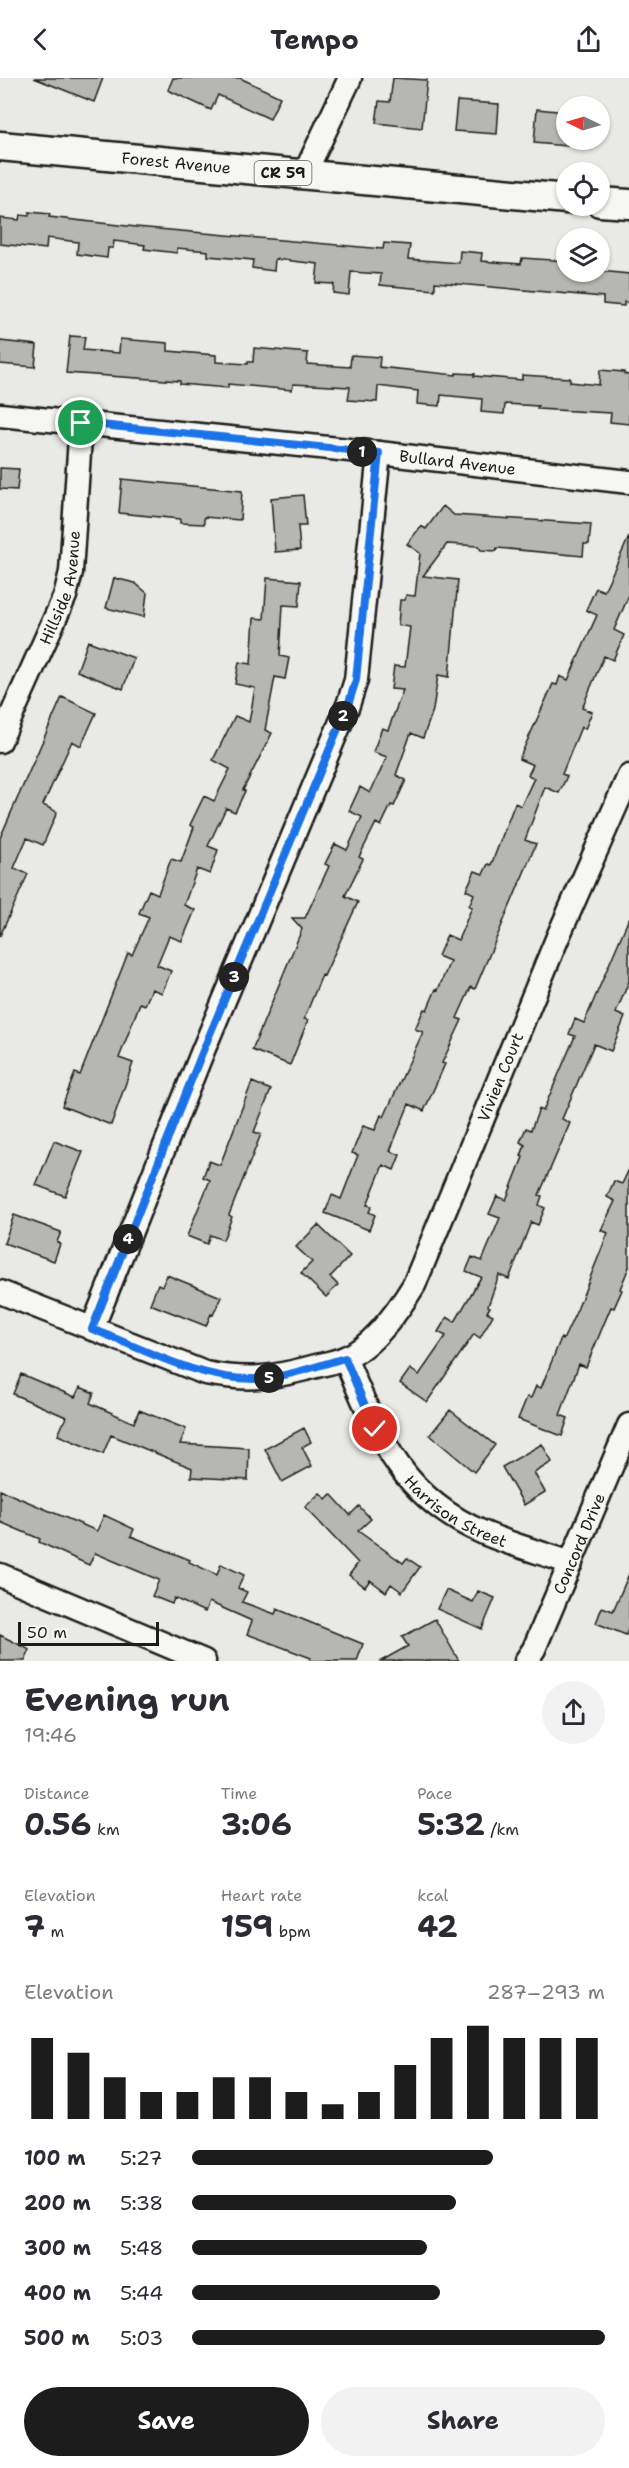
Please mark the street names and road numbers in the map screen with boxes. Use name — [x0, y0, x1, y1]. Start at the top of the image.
street label: Forest Avenue — [121, 147, 232, 178]
road number: CR 59 — [254, 161, 312, 185]
street label: Bullard Avenue — [398, 445, 517, 479]
street label: Hillside Avenue — [34, 530, 84, 648]
street label: Vivien Court — [472, 1029, 528, 1125]
street label: Harrison Street — [400, 1471, 510, 1552]
street label: Concord Drive — [548, 1490, 609, 1597]

